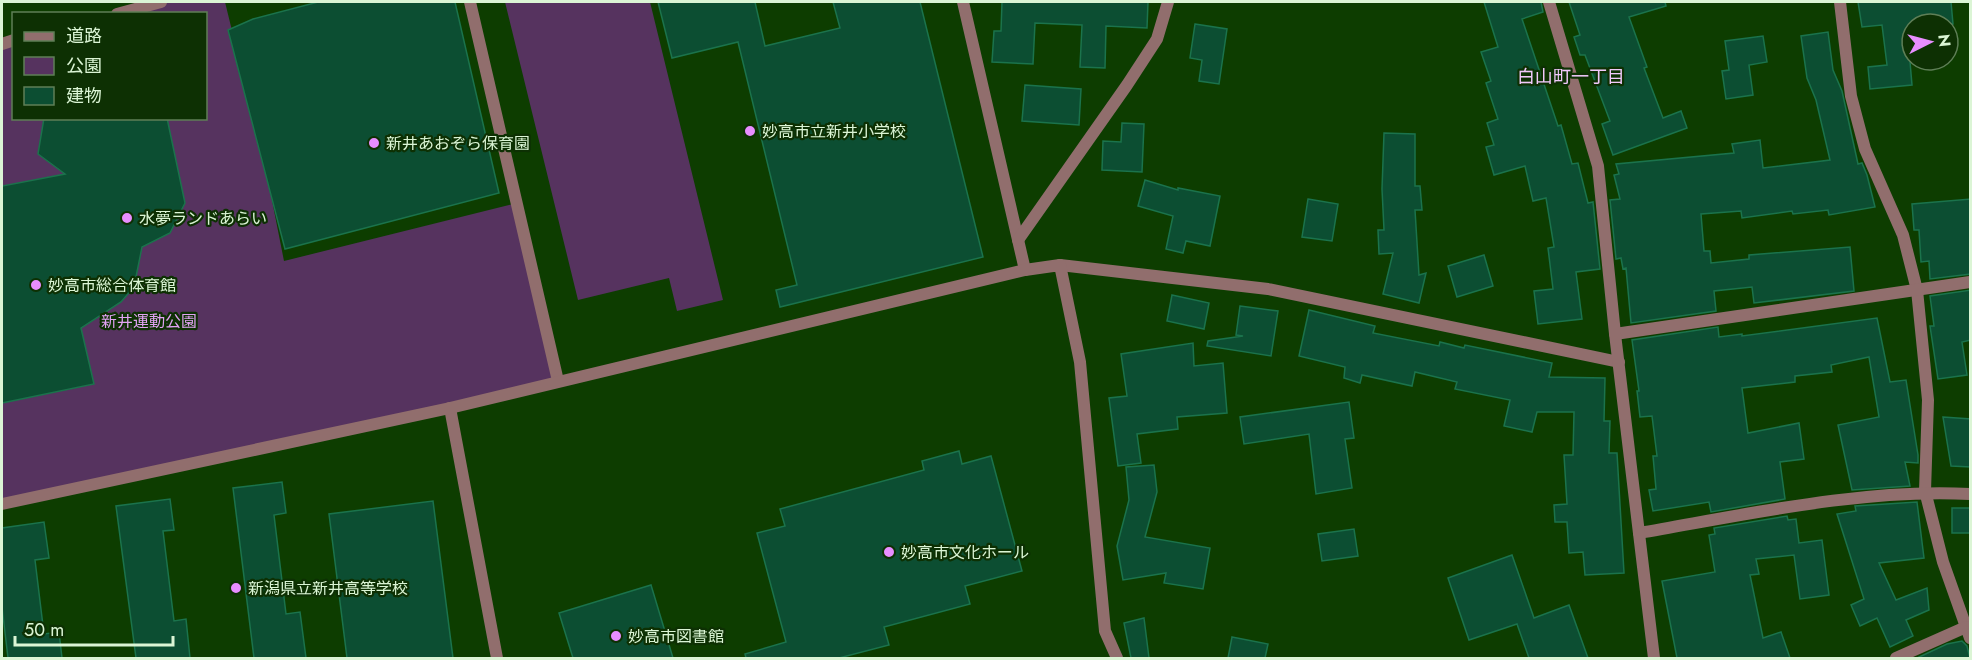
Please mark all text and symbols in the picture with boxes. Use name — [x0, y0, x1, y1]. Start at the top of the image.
legend — [12, 12, 207, 120]
north arrow — [1900, 12, 1960, 72]
text: 道路 — [66, 23, 102, 49]
text: N — [1932, 33, 1957, 48]
text: 公園 — [66, 53, 102, 79]
district label: 白山町一丁目 — [1517, 64, 1625, 90]
text: 建物 — [66, 83, 102, 109]
place label: 妙高市立新井小学校 — [762, 120, 906, 143]
marker: 妙高市立新井小学校 — [743, 124, 757, 138]
place label: 新井あおぞら保育園 — [386, 132, 530, 155]
marker: 新井あおぞら保育園 — [367, 136, 381, 150]
place label: 水夢ランドあらい — [139, 207, 267, 230]
marker: 水夢ランドあらい — [120, 211, 134, 225]
place label: 妙高市総合体育館 — [48, 274, 176, 297]
marker: 妙高市総合体育館 — [29, 278, 43, 292]
park label: 新井運動公園 — [101, 310, 197, 333]
place label: 妙高市文化ホール — [901, 541, 1029, 564]
marker: 妙高市文化ホール — [882, 545, 896, 559]
place label: 新潟県立新井高等学校 — [248, 577, 408, 600]
marker: 新潟県立新井高等学校 — [229, 581, 243, 595]
scale bar — [15, 609, 172, 647]
text: 50 m — [24, 617, 64, 643]
place label: 妙高市図書館 — [628, 625, 724, 648]
marker: 妙高市図書館 — [609, 629, 623, 643]

